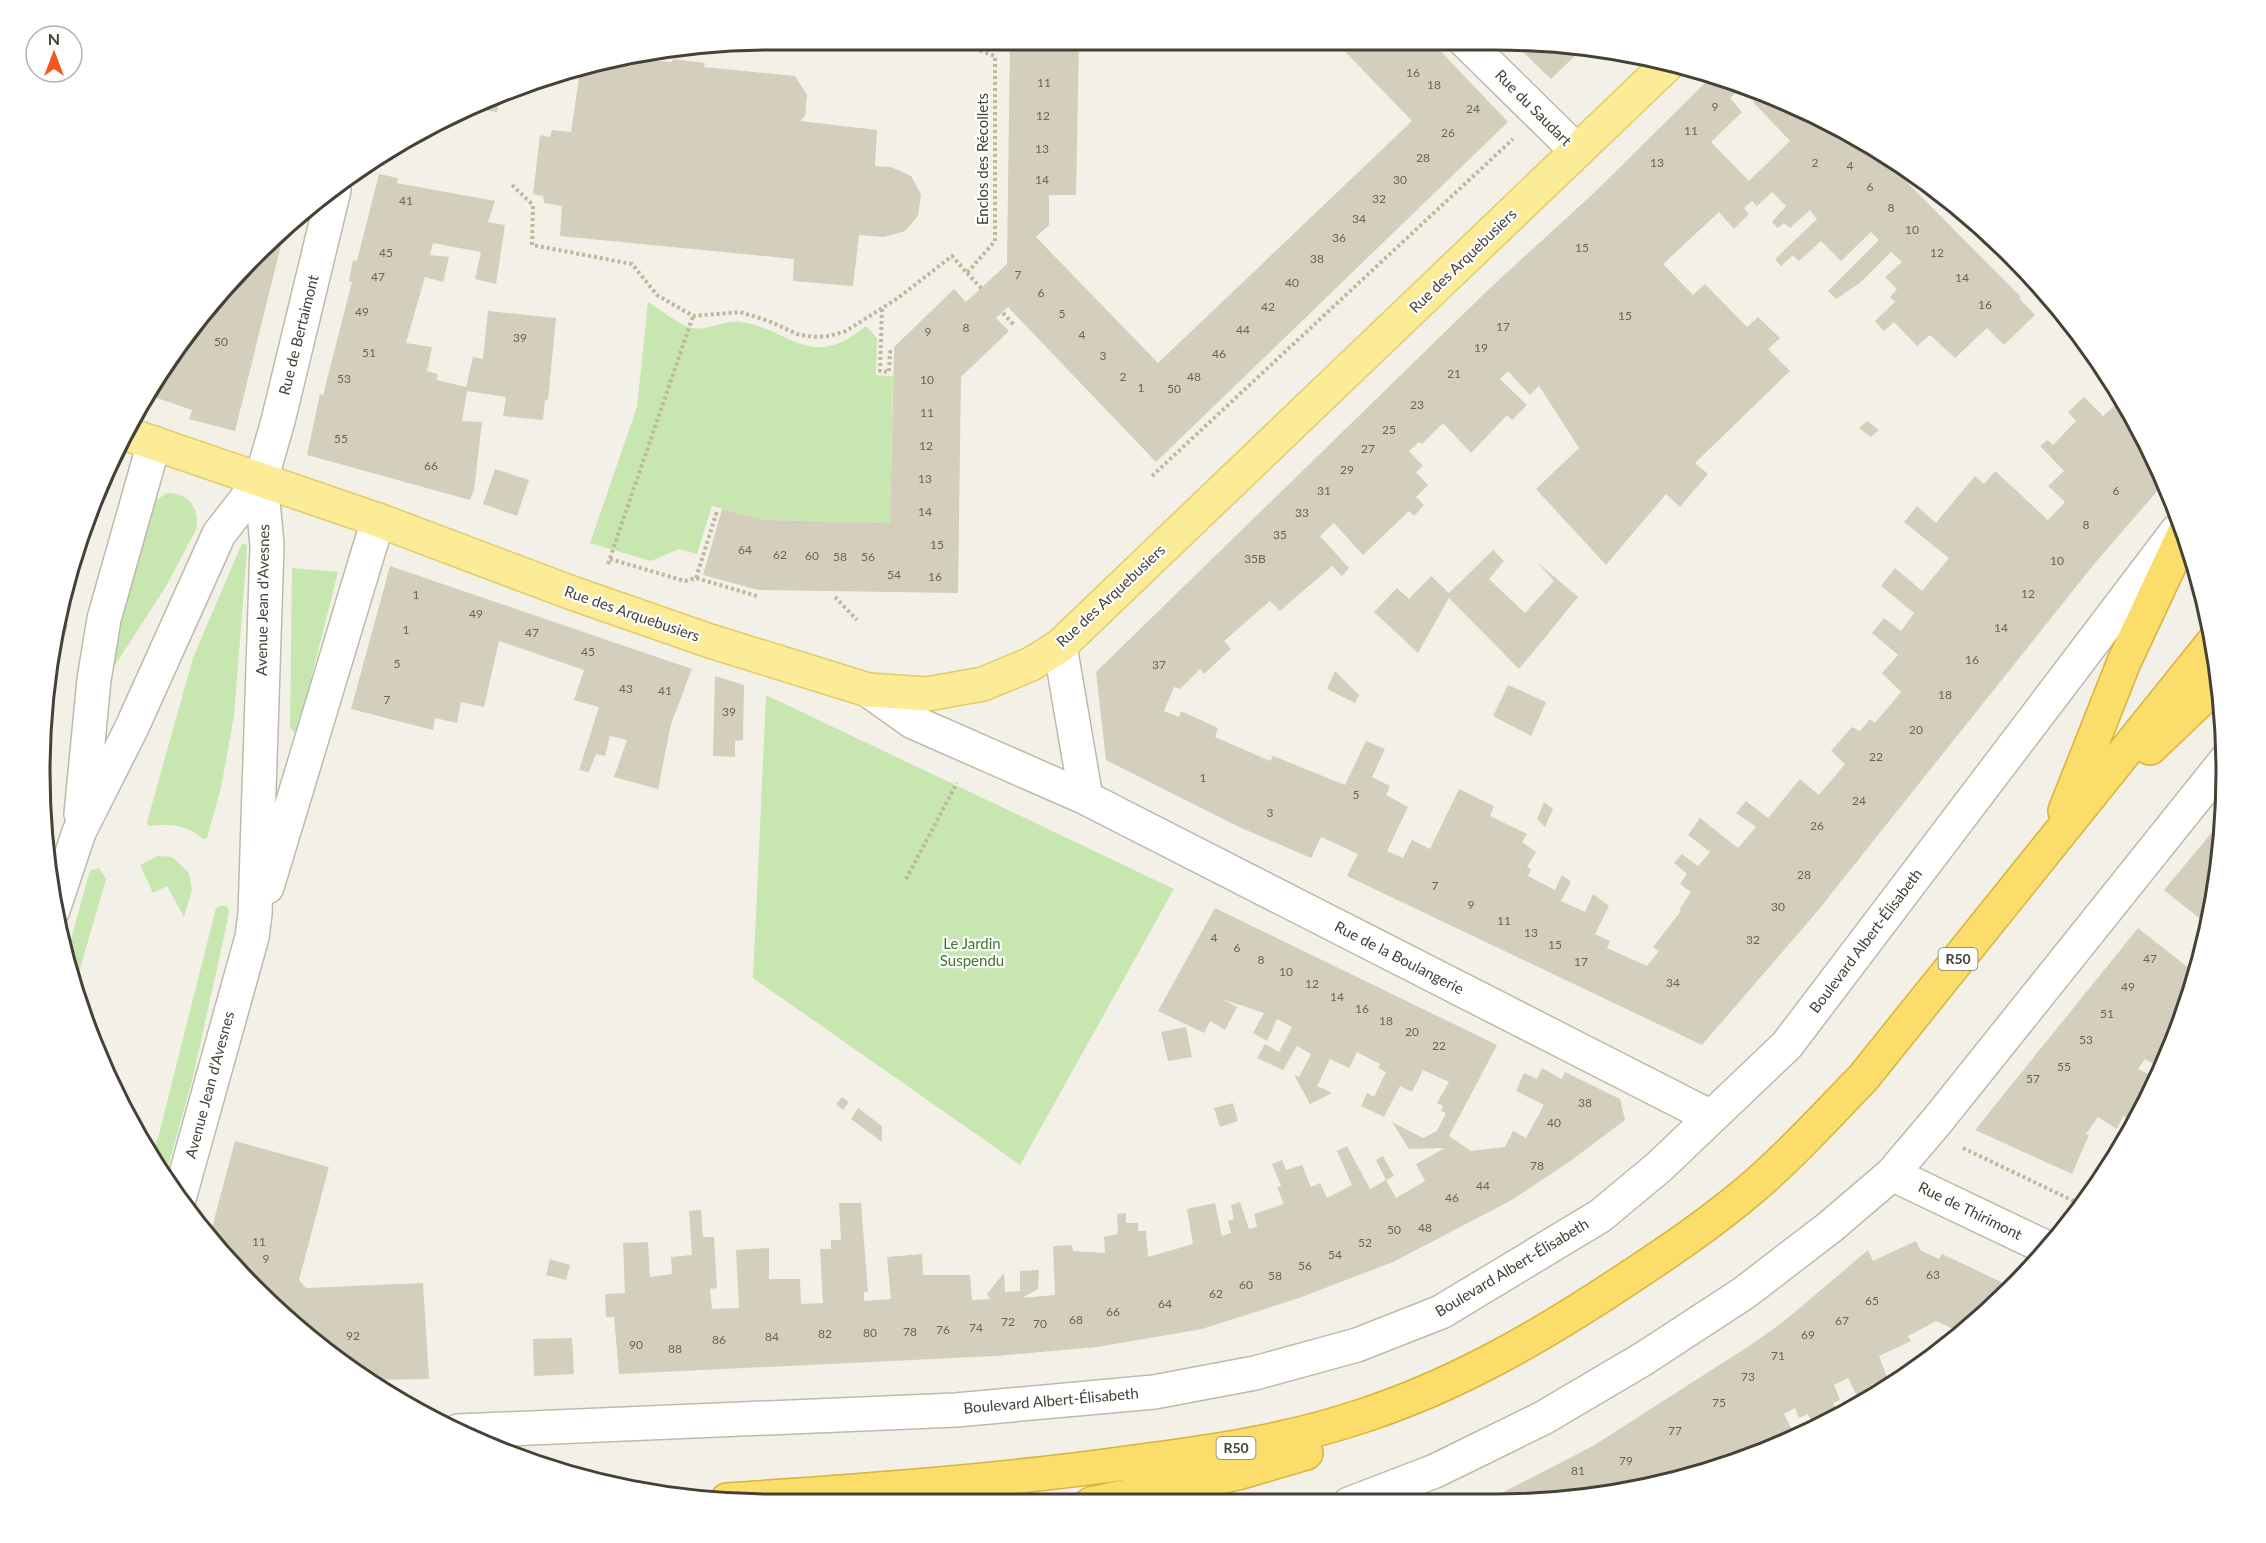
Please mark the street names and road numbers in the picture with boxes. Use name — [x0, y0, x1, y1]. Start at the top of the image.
street label: Rue du Saudart — [1492, 65, 1576, 150]
street label: Enclos des Récollets — [973, 93, 991, 225]
street label: Rue des Arquebusiers — [1405, 204, 1520, 316]
street label: Rue de Bertaimont — [274, 272, 322, 397]
street label: Avenue Jean d'Avesnes — [252, 524, 272, 676]
street label: Rue des Arquebusiers — [1052, 540, 1168, 650]
street label: Rue des Arquebusiers — [562, 581, 702, 645]
street label: Boulevard Albert-Élisabeth — [1805, 865, 1925, 1016]
street label: Rue de la Boulangerie — [1332, 917, 1467, 998]
road number: R50 — [1938, 948, 1978, 970]
street label: Avenue Jean d'Avesnes — [181, 1009, 237, 1160]
street label: Rue de Thirimont — [1916, 1177, 2026, 1243]
street label: Boulevard Albert-Élisabeth — [1432, 1214, 1591, 1320]
street label: Boulevard Albert-Élisabeth — [963, 1383, 1139, 1417]
road number: R50 — [1216, 1437, 1256, 1459]

